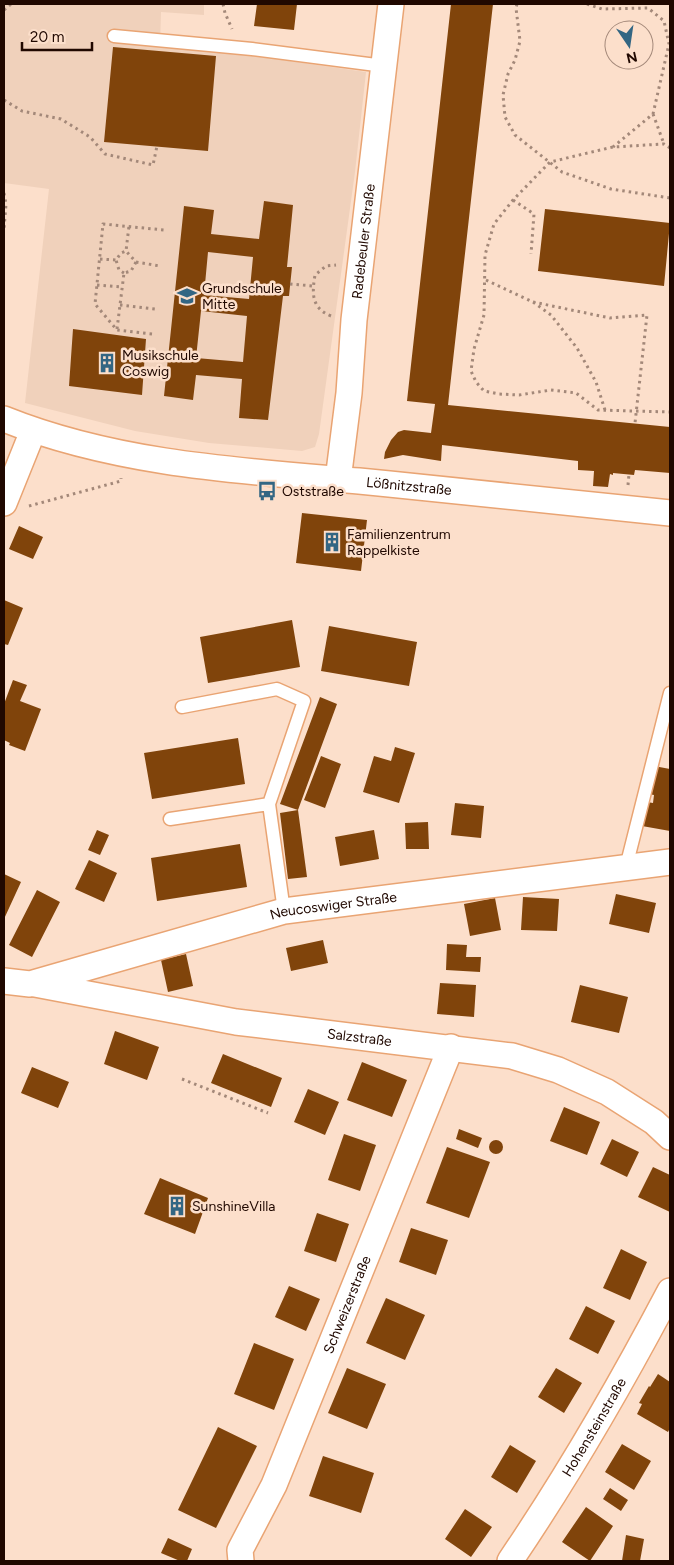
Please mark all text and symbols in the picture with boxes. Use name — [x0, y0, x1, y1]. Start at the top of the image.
scale bar — [22, 20, 92, 52]
north arrow — [604, 20, 654, 70]
text: 20 m — [30, 28, 64, 46]
text: N — [625, 48, 639, 67]
street label: Radebeuler Straße — [349, 183, 379, 300]
place label: Grundschule Mitte — [202, 280, 282, 313]
school or university icon: Grundschule Mitte — [176, 285, 198, 307]
place label: Musikschule Coswig — [122, 347, 199, 380]
building icon: Musikschule Coswig — [96, 352, 118, 374]
street label: Lößnitzstraße — [365, 474, 453, 499]
bus stop icon: Oststraße — [256, 480, 278, 502]
place label: Oststraße — [282, 483, 344, 500]
place label: Familienzentrum Rappelkiste — [347, 526, 451, 559]
building icon: Familienzentrum Rappelkiste — [321, 531, 343, 553]
street label: Neucoswiger Straße — [268, 889, 398, 924]
street label: Salzstraße — [326, 1025, 393, 1050]
building icon: SunshineVilla — [166, 1195, 188, 1217]
place label: SunshineVilla — [192, 1198, 276, 1215]
street label: Schweizerstraße — [320, 1253, 375, 1356]
street label: Hohensteinstraße — [559, 1375, 630, 1480]

